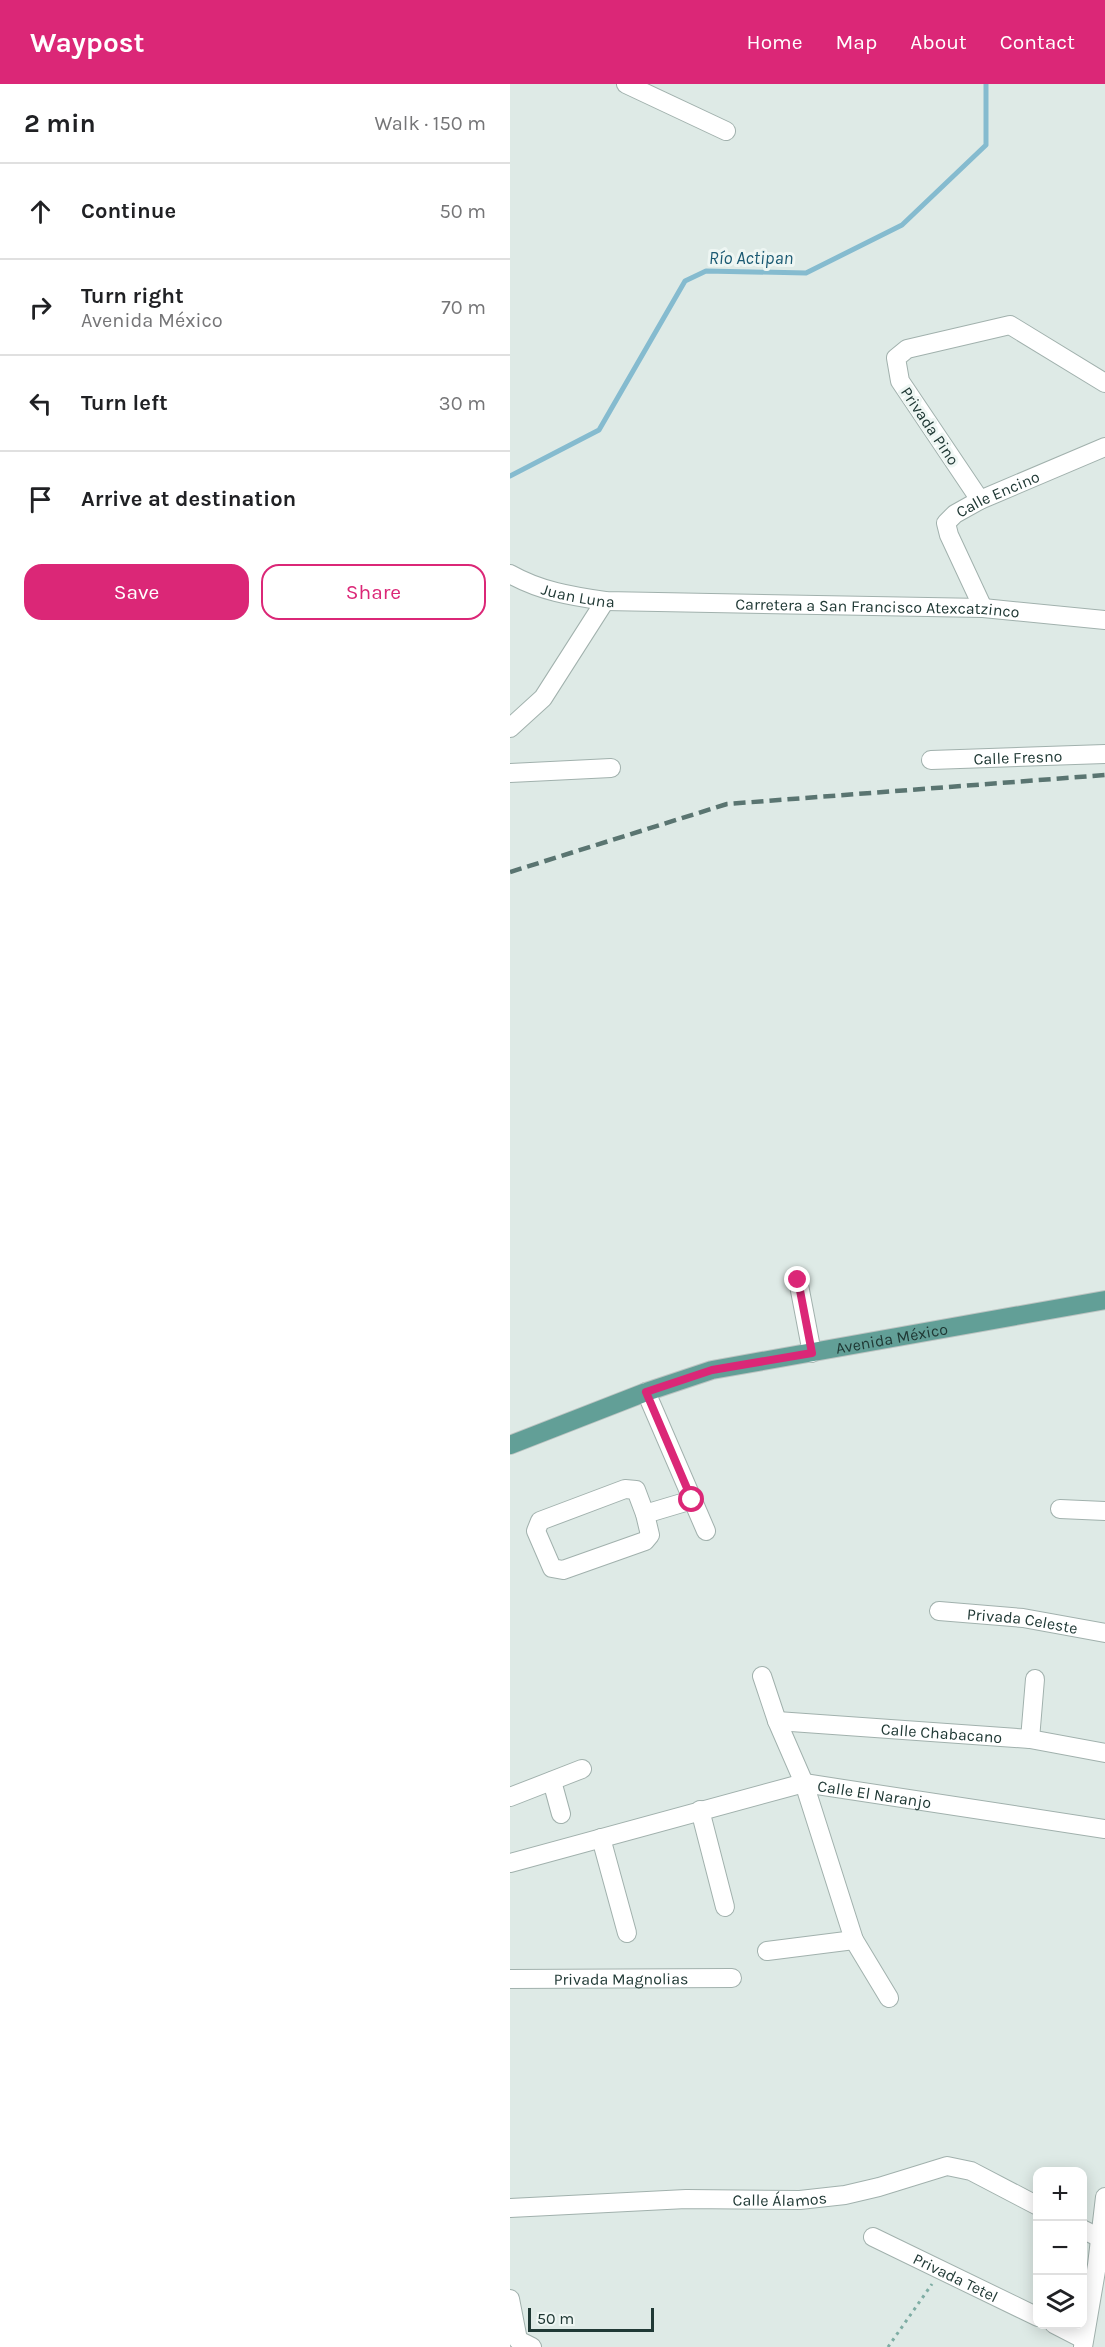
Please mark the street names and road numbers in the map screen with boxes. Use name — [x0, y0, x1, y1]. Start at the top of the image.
street label: Privada Pino — [897, 383, 963, 469]
street label: Calle Encino — [953, 466, 1042, 521]
street label: Juan Luna — [539, 579, 615, 611]
street label: Carretera a San Francisco Atexcatzinco — [735, 594, 1021, 621]
street label: Calle Fresno — [973, 746, 1063, 768]
street label: Avenida México — [834, 1319, 949, 1357]
street label: Privada Celeste — [966, 1604, 1079, 1637]
street label: Calle Chabacano — [880, 1719, 1003, 1747]
street label: Calle El Naranjo — [816, 1776, 933, 1812]
street label: Privada Magnolias — [554, 1969, 688, 1988]
street label: Calle Álamos — [733, 2188, 828, 2210]
street label: Privada Tetel — [910, 2248, 1001, 2306]

